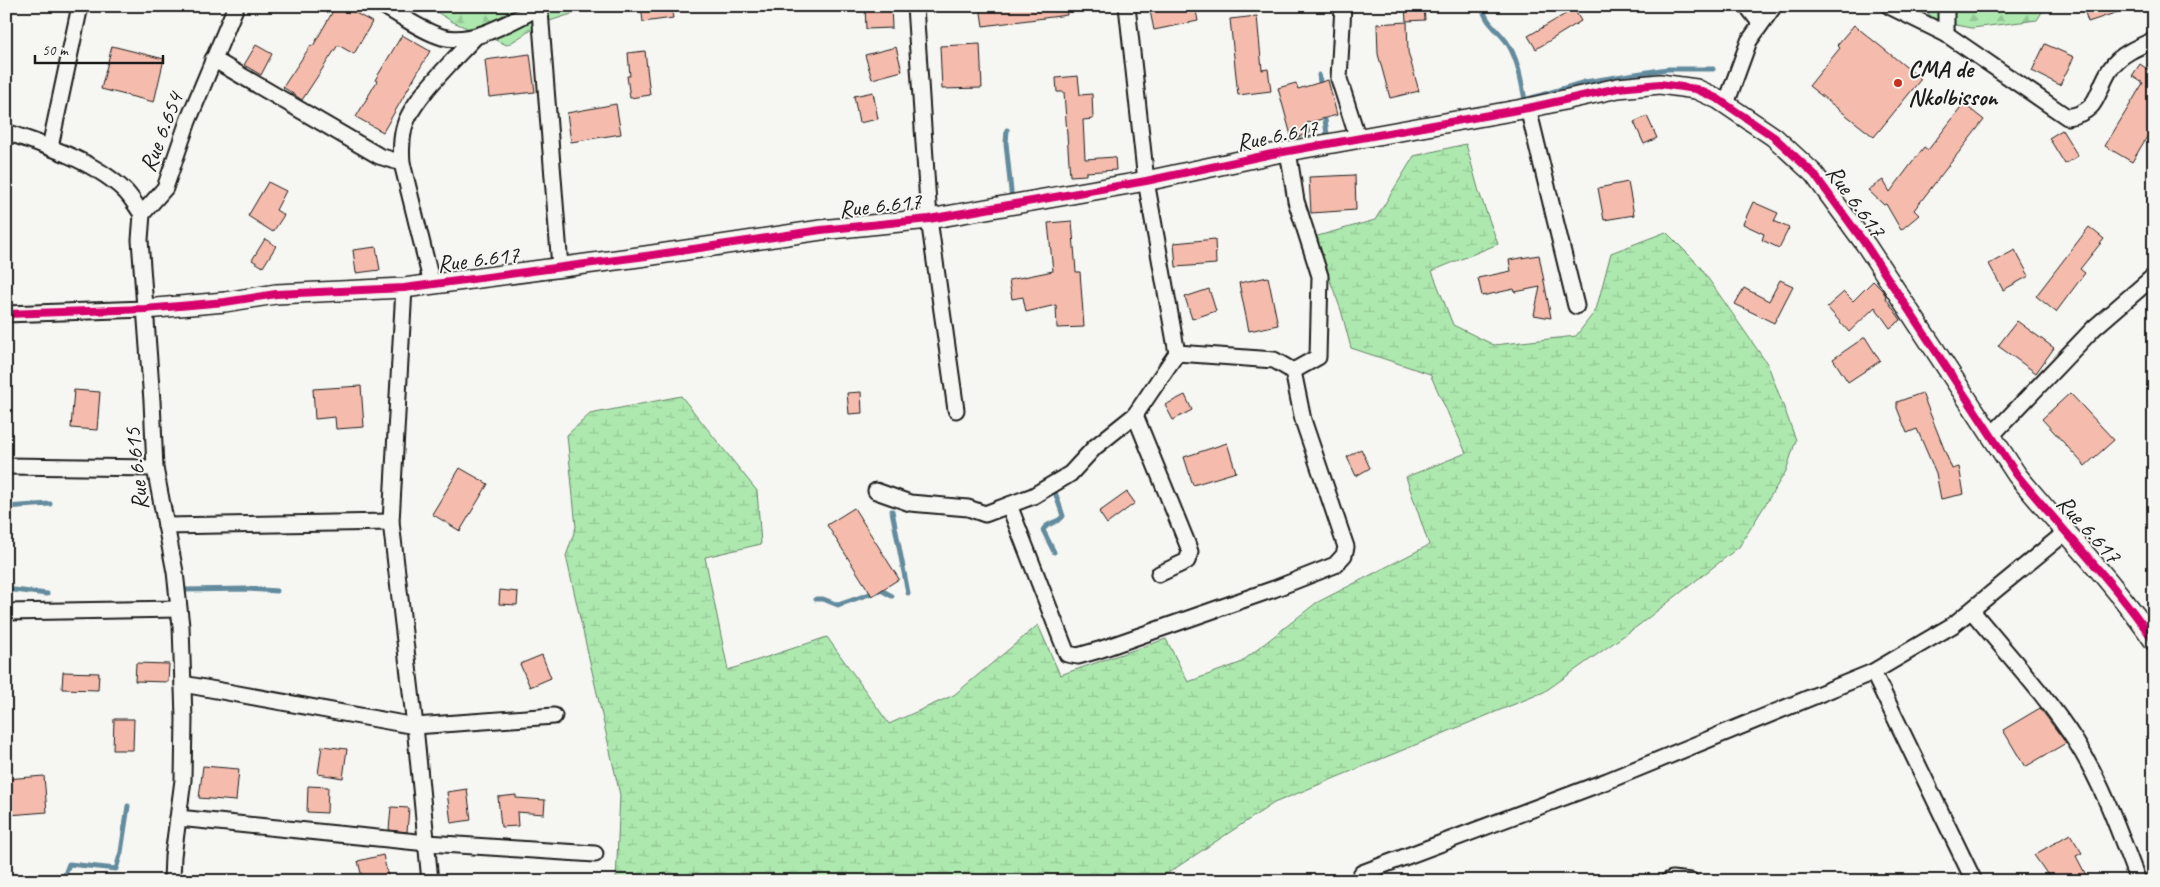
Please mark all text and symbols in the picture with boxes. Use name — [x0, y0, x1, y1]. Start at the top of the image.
scale bar — [35, 32, 162, 64]
text: 50 m — [42, 41, 69, 60]
place label: CMA de Nkolbisson — [1908, 54, 1999, 112]
marker: CMA de Nkolbisson — [1892, 77, 1904, 89]
street label: Rue 6.654 — [132, 86, 191, 176]
street label: Rue 6.617 — [1234, 112, 1322, 158]
street label: Rue 6.617 — [1820, 159, 1893, 244]
street label: Rue 6.617 — [837, 186, 924, 224]
street label: Rue 6.617 — [435, 239, 522, 279]
street label: Rue 6.615 — [117, 425, 155, 512]
street label: Rue 6.617 — [2050, 488, 2129, 571]

